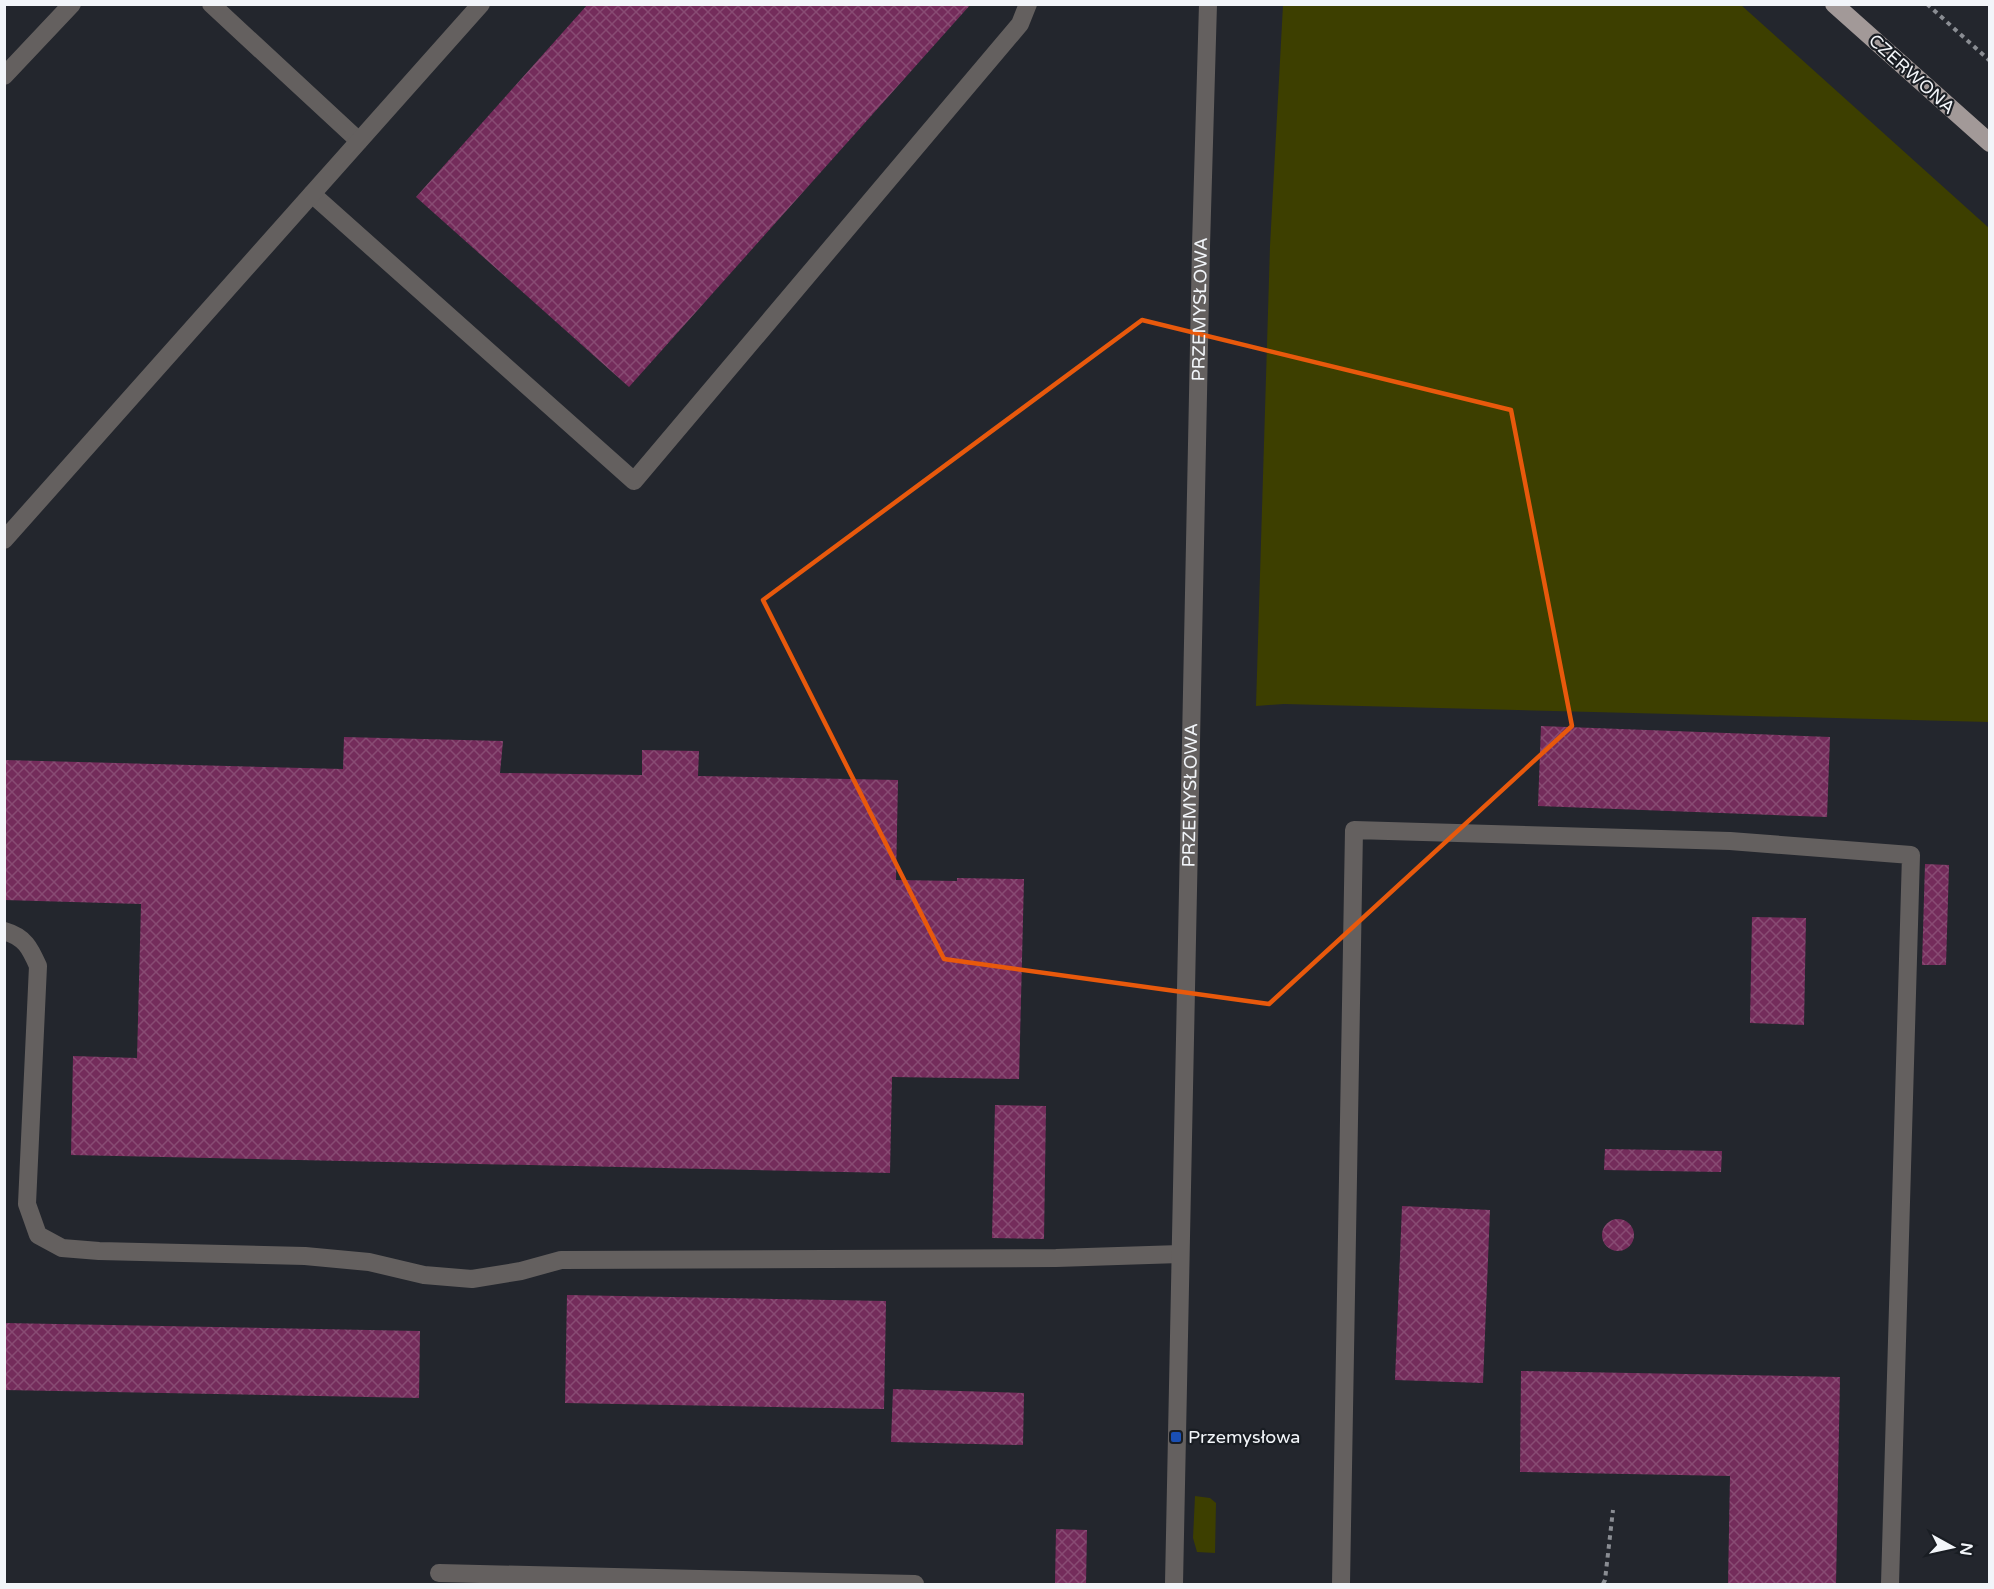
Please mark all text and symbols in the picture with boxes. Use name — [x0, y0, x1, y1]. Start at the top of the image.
street label: CZERWONA — [1864, 29, 1960, 119]
street label: PRZEMYSŁOWA — [1187, 237, 1212, 382]
street label: PRZEMYSŁOWA — [1177, 723, 1202, 868]
place label: Przemysłowa — [1188, 1426, 1300, 1448]
marker: Przemysłowa — [1169, 1430, 1183, 1444]
north arrow — [1922, 1517, 1982, 1577]
text: N — [1955, 1541, 1977, 1557]

